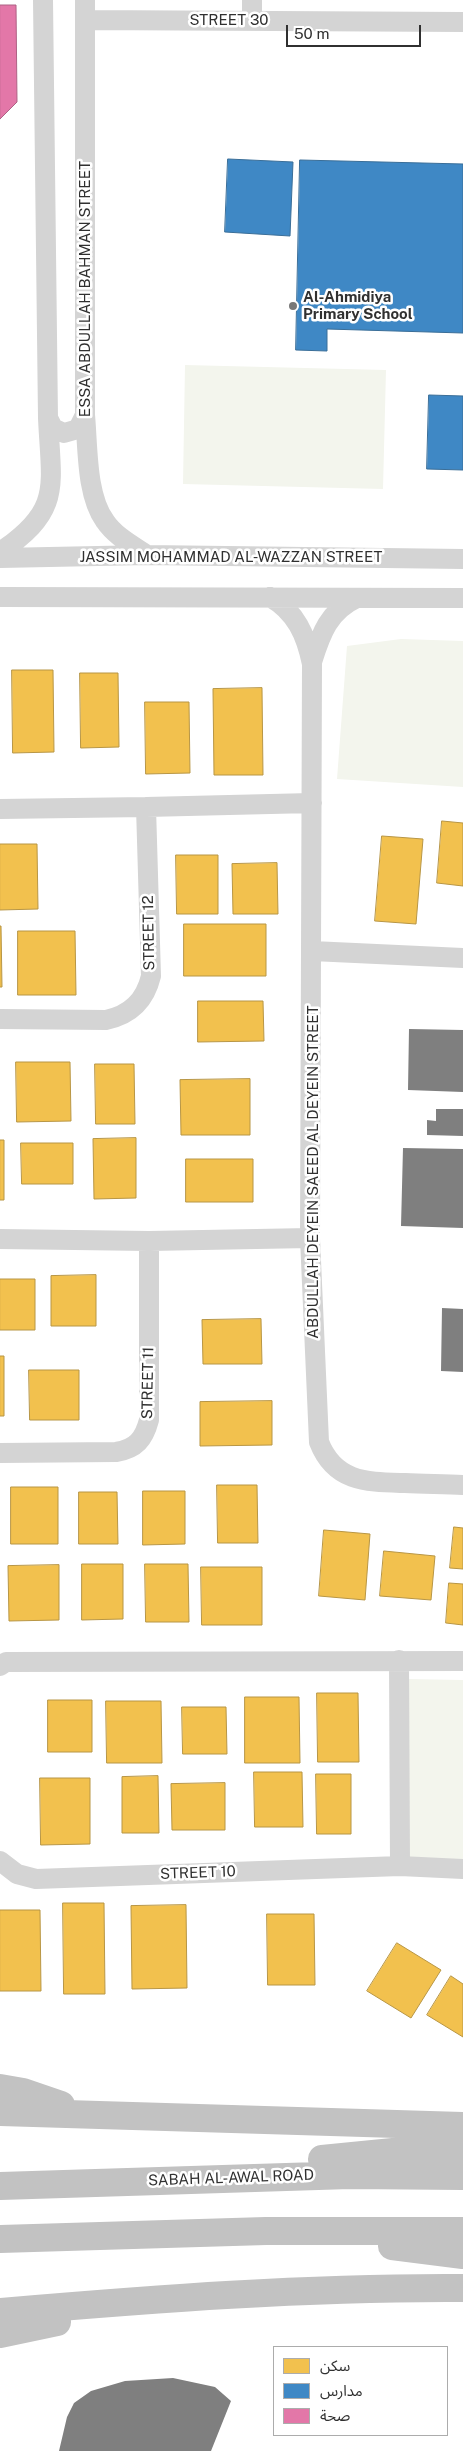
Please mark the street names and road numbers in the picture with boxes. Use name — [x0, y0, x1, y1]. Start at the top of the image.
street label: STREET 30 — [190, 11, 268, 29]
street label: ESSA ABDULLAH BAHMAN STREET — [76, 161, 94, 417]
street label: JASSIM MOHAMMAD AL-WAZZAN STREET — [80, 548, 382, 566]
street label: STREET 12 — [139, 895, 159, 971]
street label: ABDULLAH DEYEIN SAEED AL DEYEIN STREET — [304, 1005, 322, 1339]
street label: STREET 11 — [138, 1347, 158, 1419]
street label: STREET 10 — [160, 1863, 236, 1883]
street label: SABAH AL-AWAL ROAD — [148, 2166, 314, 2190]

